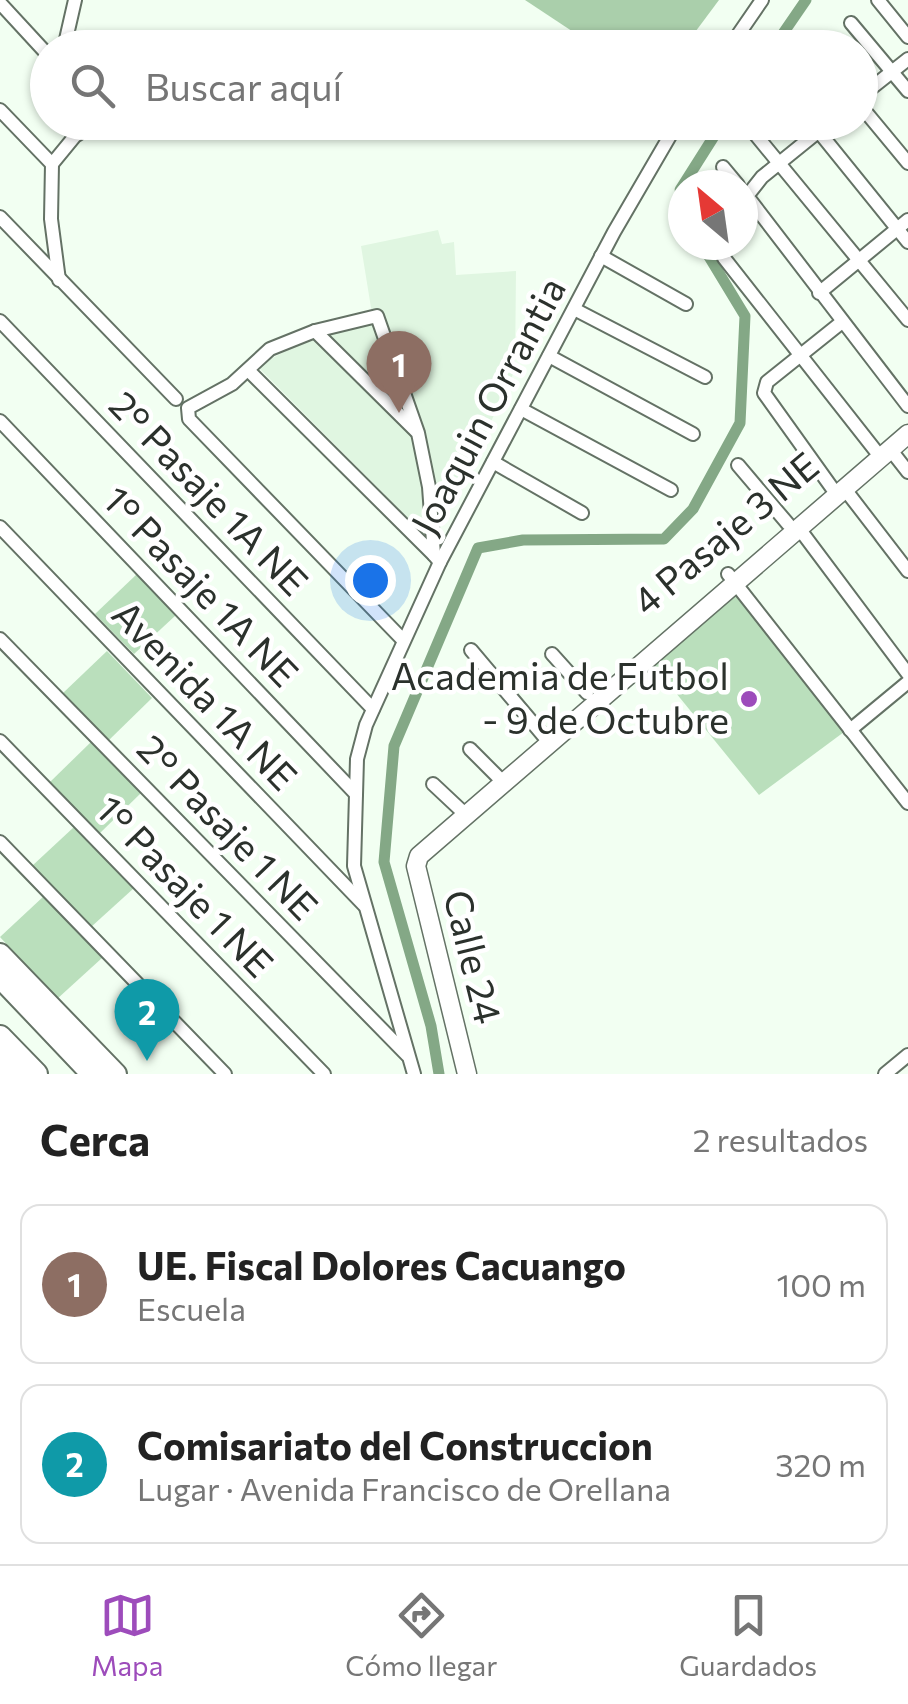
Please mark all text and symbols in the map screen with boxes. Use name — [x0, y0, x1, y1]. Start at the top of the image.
search box — [30, 30, 878, 140]
icon: search — [65, 58, 120, 113]
text: Buscar aquí — [145, 62, 342, 109]
north arrow — [668, 170, 758, 260]
street label: Joaquin Orrantia — [399, 269, 574, 541]
pin: 1 — [366, 330, 432, 413]
street label: 2° Pasaje 1A NE — [101, 380, 319, 604]
street label: 4 Pasaje 3 NE — [622, 441, 827, 623]
street label: 1° Pasaje 1A NE — [94, 475, 309, 695]
your location — [345, 555, 396, 606]
street label: Avenida 1A NE — [104, 590, 308, 799]
place label: Academia de Futbol - 9 de Octubre — [391, 651, 729, 742]
marker: Academia de Futbol - 9 de Octubre — [738, 688, 760, 710]
street label: 2° Pasaje 1 NE — [129, 724, 329, 929]
street label: 1° Pasaje 1 NE — [88, 785, 284, 986]
street label: Calle 24 — [435, 885, 514, 1028]
pin: 2 — [114, 978, 180, 1061]
text: Cerca — [40, 1113, 150, 1165]
text: 2 resultados — [693, 1119, 868, 1159]
text: UE. Fiscal Dolores Cacuango — [137, 1241, 626, 1288]
text: 1 — [67, 1264, 82, 1304]
text: 100 m — [777, 1264, 866, 1304]
text: Escuela — [137, 1288, 246, 1328]
text: Comisariato del Construccion — [137, 1421, 653, 1468]
text: 2 — [65, 1444, 84, 1484]
text: 320 m — [775, 1444, 866, 1484]
text: Lugar · Avenida Francisco de Orellana — [137, 1468, 671, 1508]
tab: Mapa — [91, 1588, 163, 1682]
tab: Cómo llegar — [345, 1588, 497, 1682]
tab: Guardados — [679, 1588, 817, 1682]

